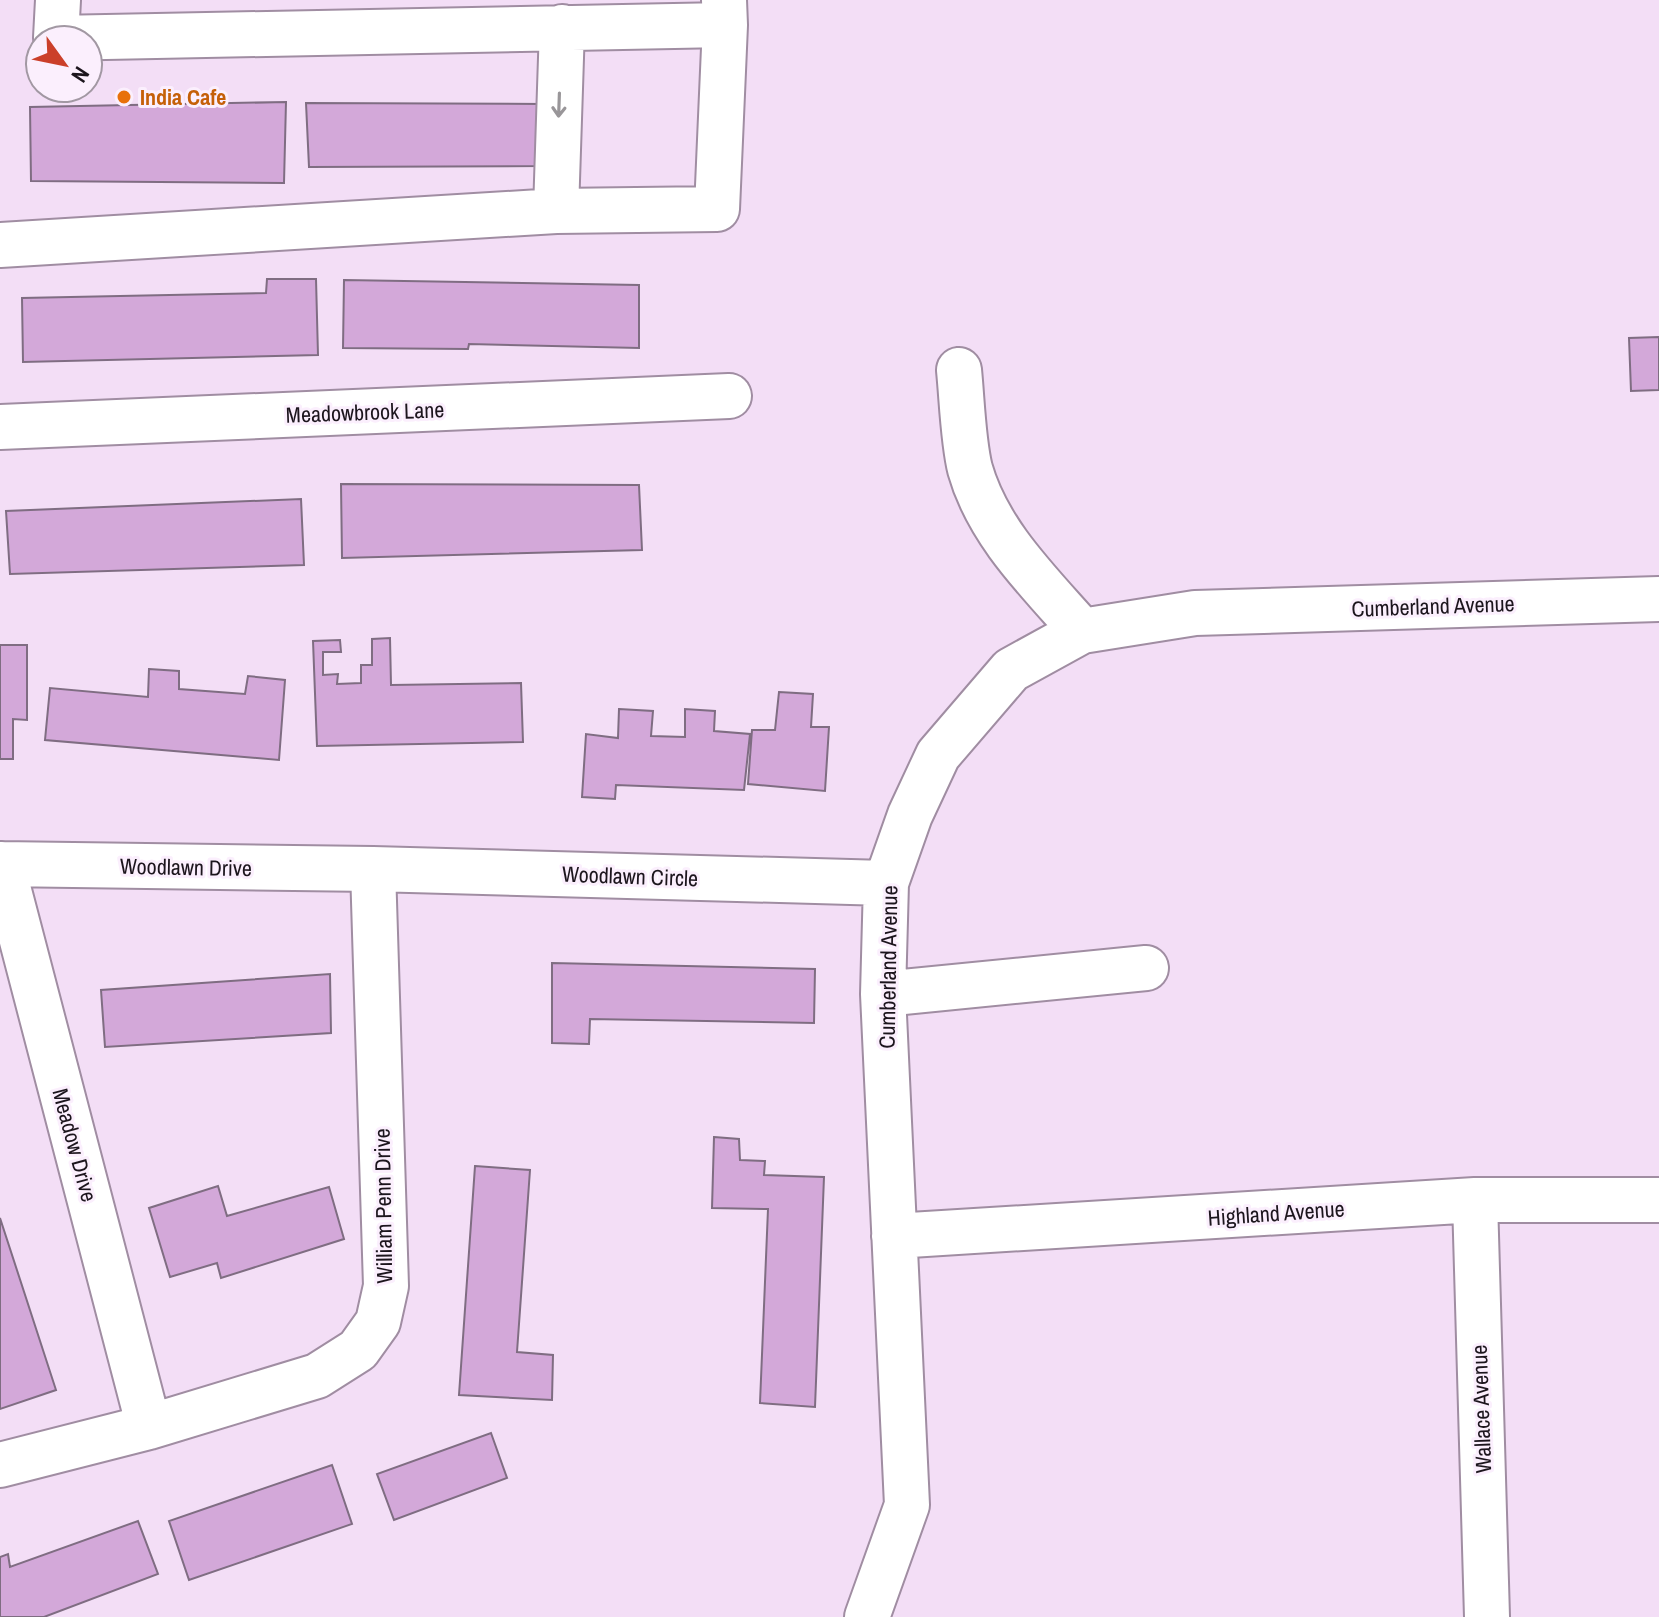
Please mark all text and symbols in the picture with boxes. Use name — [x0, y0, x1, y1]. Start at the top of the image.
north arrow — [24, 24, 104, 104]
text: N — [65, 61, 97, 89]
place label: India Cafe — [140, 82, 226, 112]
marker: India Cafe — [115, 88, 133, 106]
one-way arrow — [552, 91, 567, 118]
street label: Meadowbrook Lane — [285, 394, 445, 430]
street label: Cumberland Avenue — [1351, 588, 1515, 624]
street label: Woodlawn Drive — [120, 851, 252, 883]
street label: Woodlawn Circle — [562, 859, 698, 893]
street label: Cumberland Avenue — [872, 885, 904, 1049]
street label: Meadow Drive — [45, 1085, 105, 1205]
street label: William Penn Drive — [367, 1128, 399, 1284]
street label: Highland Avenue — [1207, 1193, 1345, 1233]
street label: Wallace Avenue — [1464, 1344, 1498, 1474]

